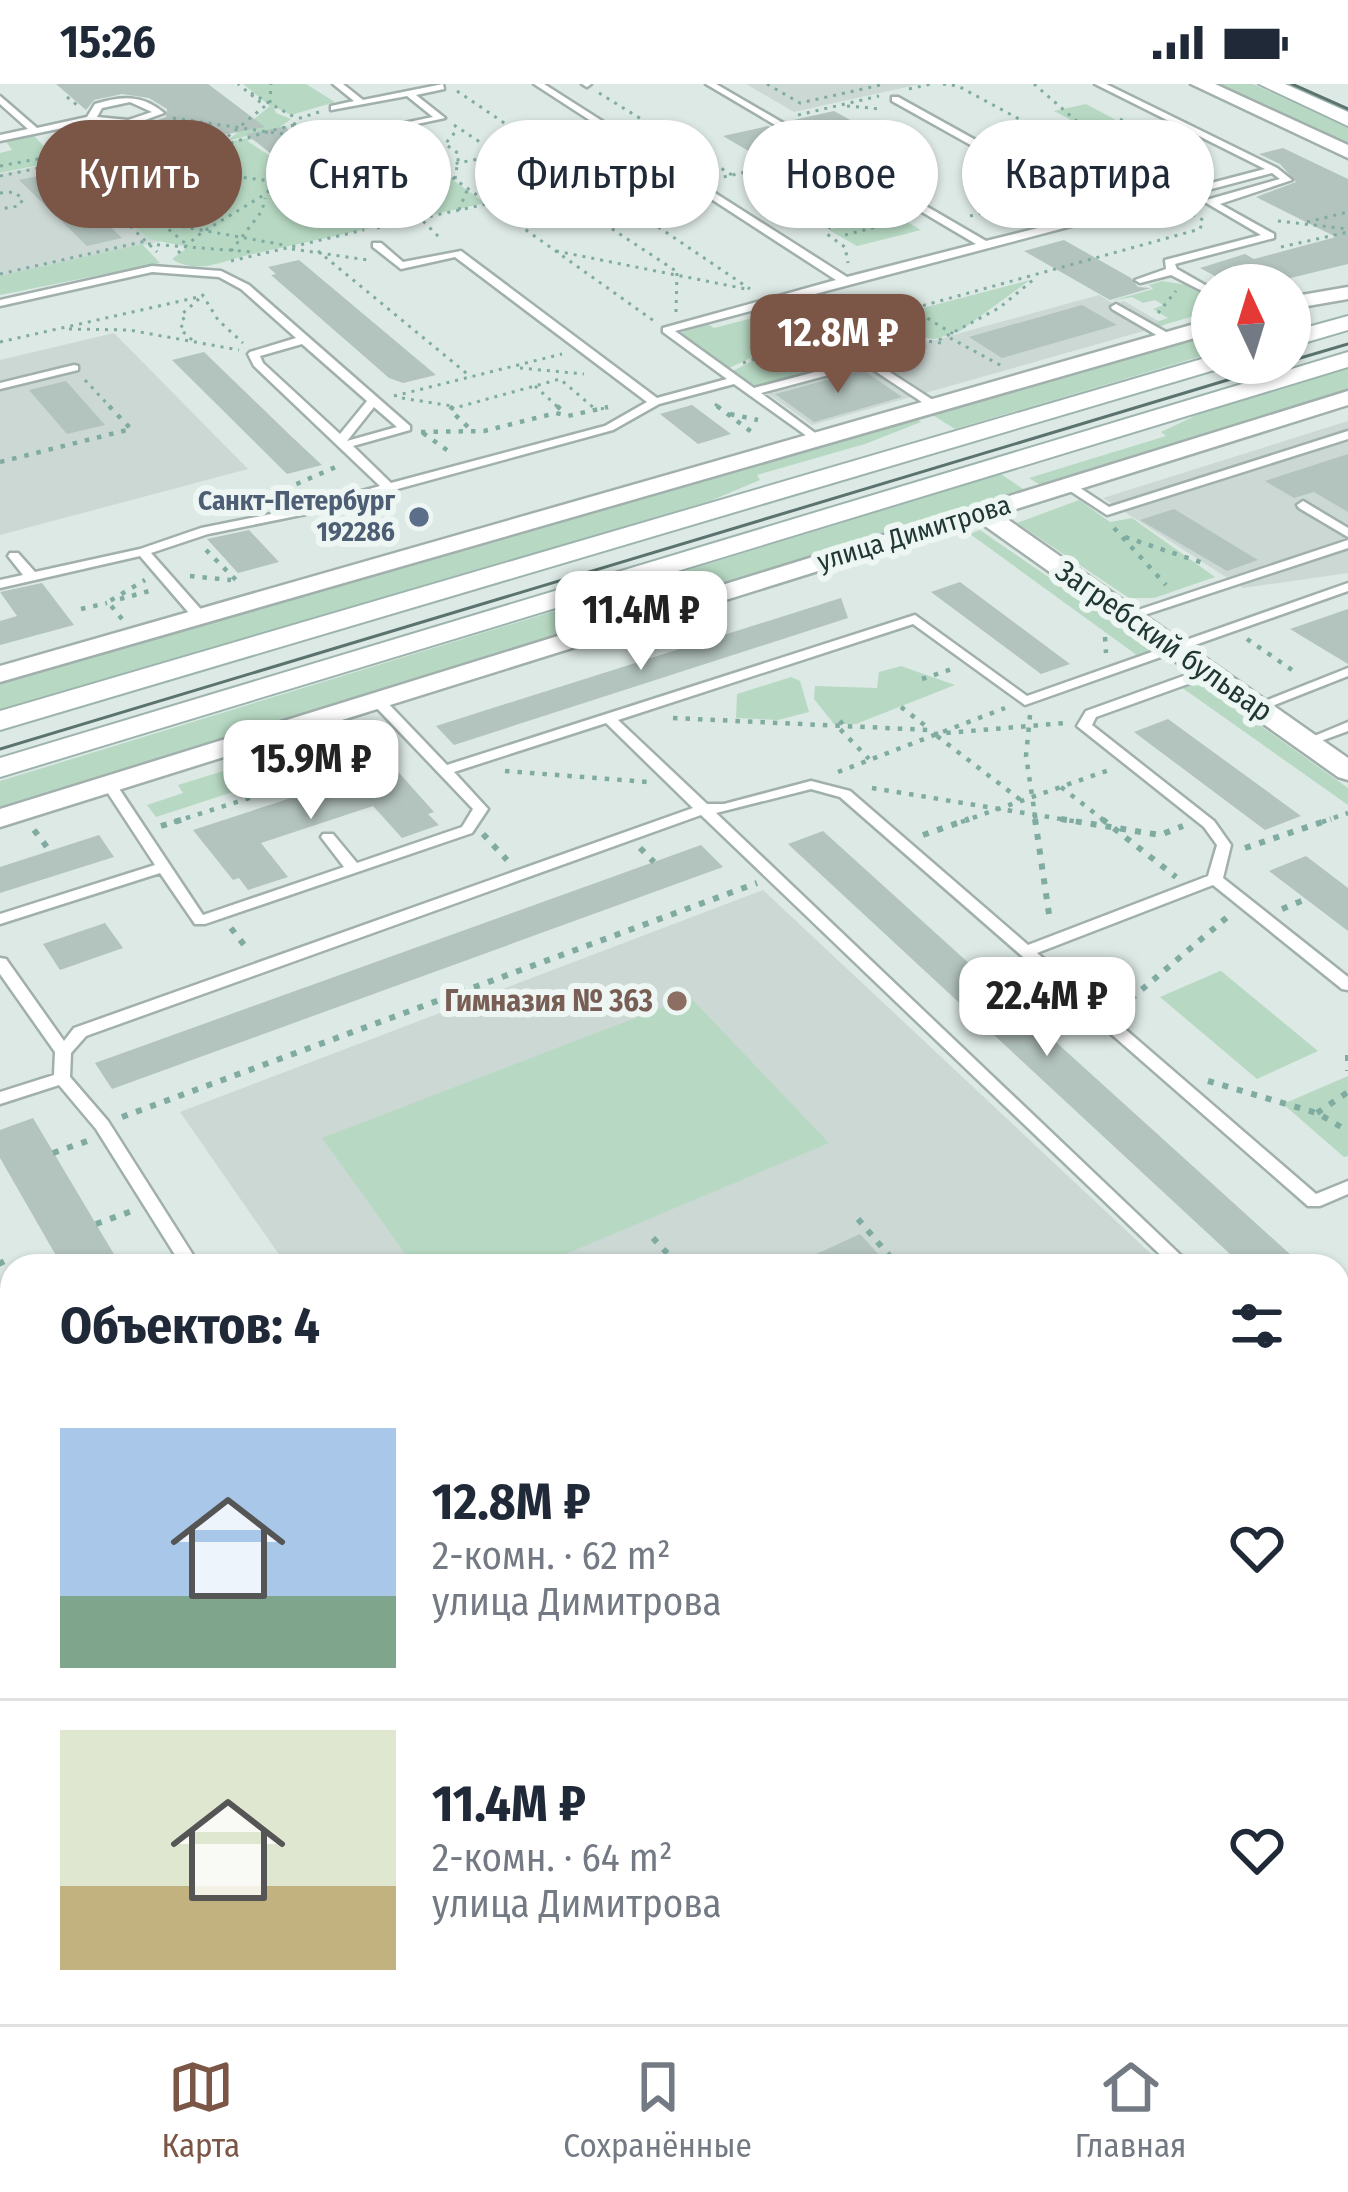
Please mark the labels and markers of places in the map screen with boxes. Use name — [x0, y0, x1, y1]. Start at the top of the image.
pin: 12.8M ₽ — [727, 294, 949, 396]
place label: Санкт-Петербург 192286 — [198, 485, 395, 548]
marker: Санкт-Петербург 192286 — [406, 504, 432, 530]
pin: 11.4M ₽ — [530, 571, 752, 673]
pin: 15.9M ₽ — [200, 720, 422, 822]
pin: 22.4M ₽ — [936, 957, 1158, 1059]
place label: Гимназия № 363 — [444, 983, 653, 1019]
marker: Гимназия № 363 — [664, 988, 690, 1014]

